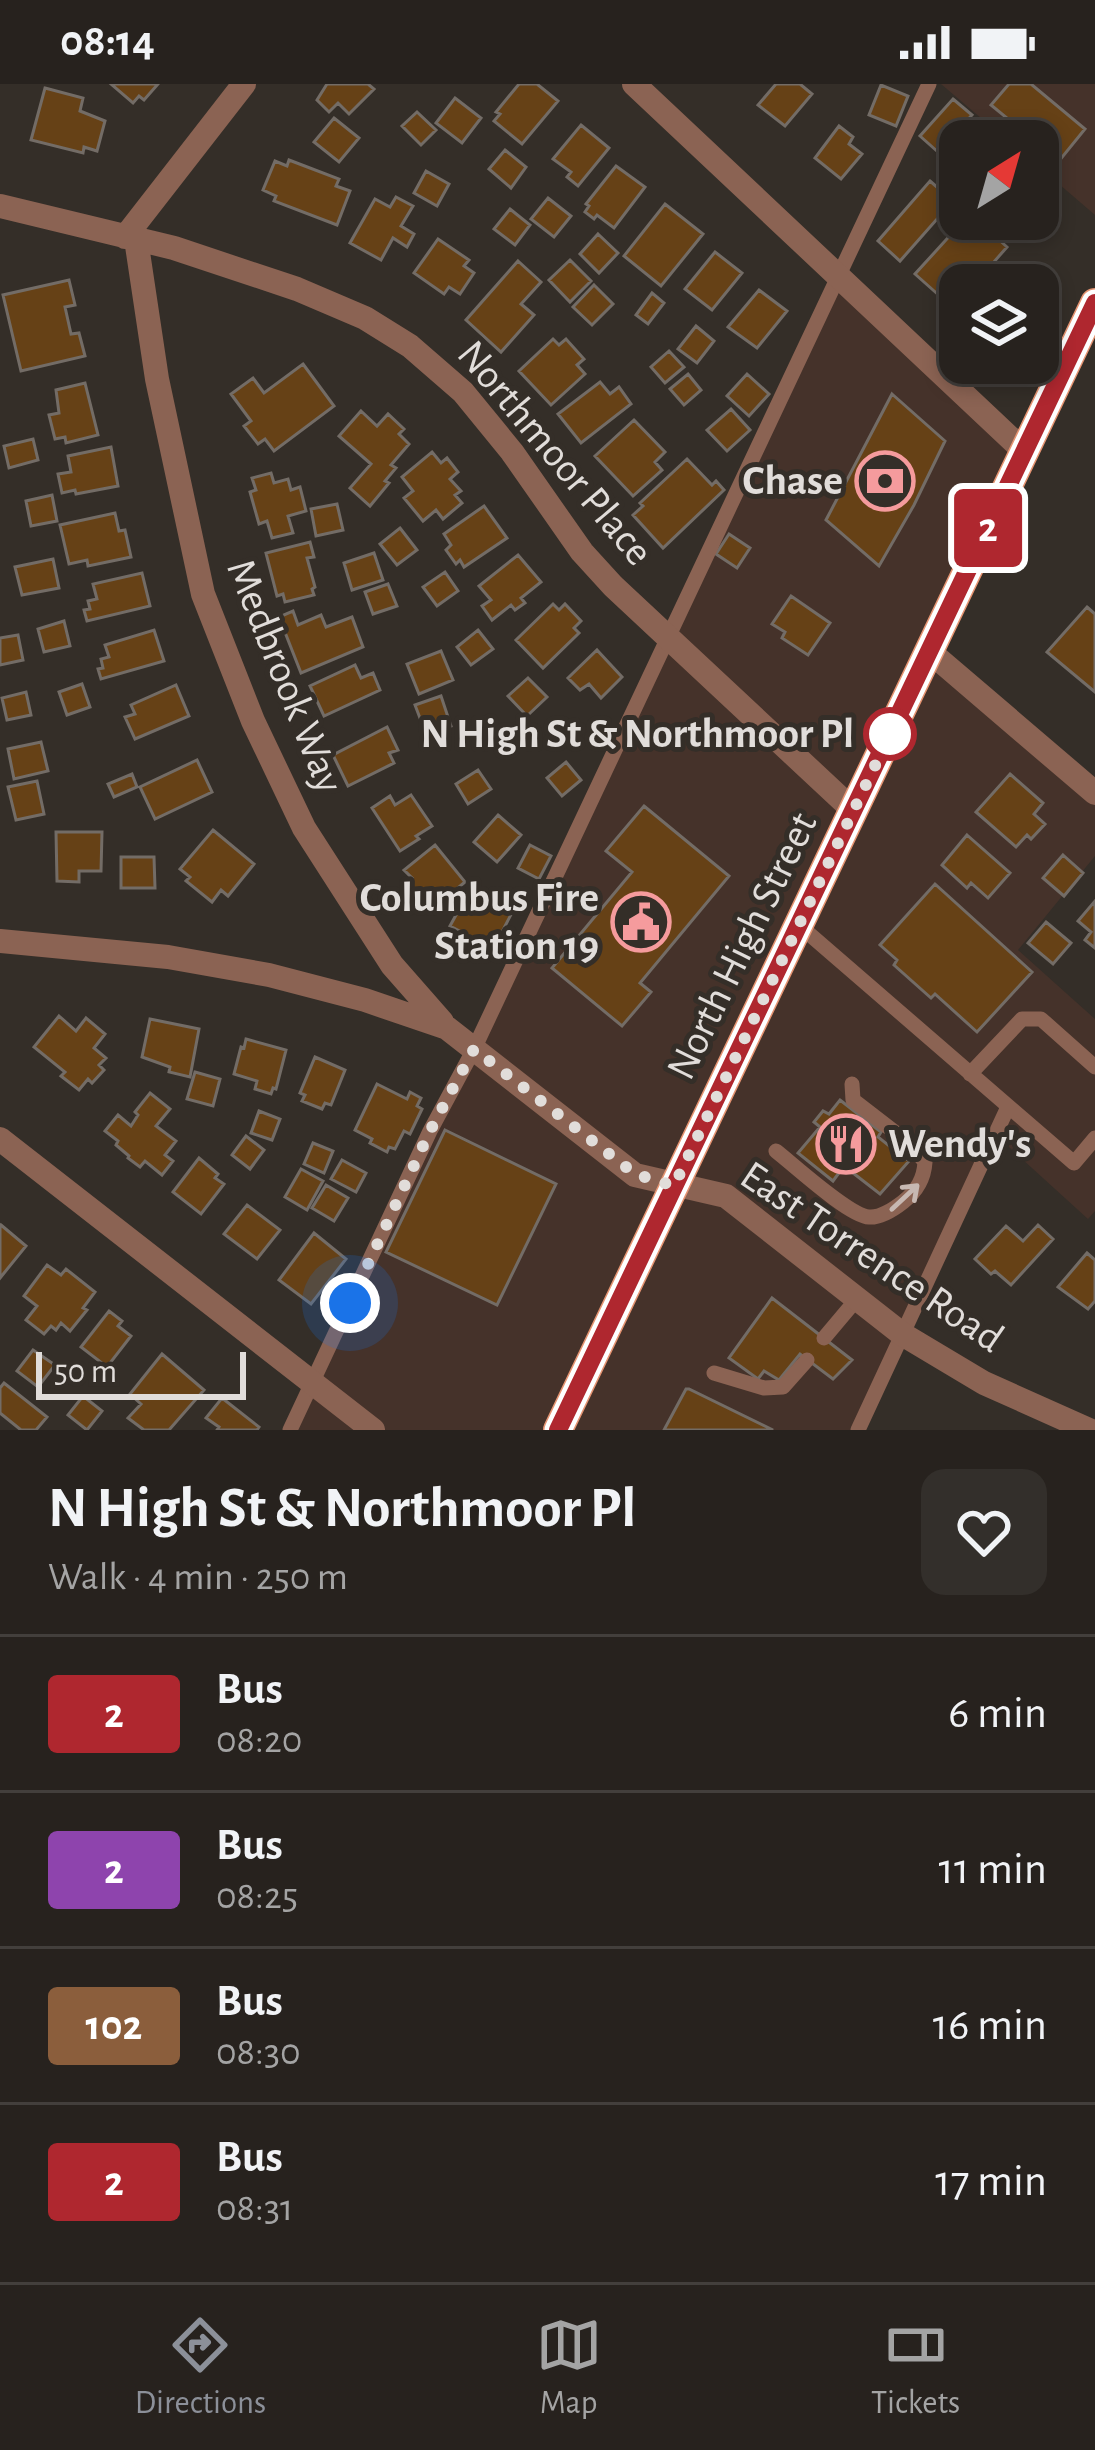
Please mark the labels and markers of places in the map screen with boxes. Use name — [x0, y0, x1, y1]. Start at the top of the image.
bank icon: Chase — [854, 450, 916, 512]
place label: Chase — [743, 460, 843, 502]
marker: N High St & Northmoor Pl — [865, 709, 915, 759]
place label: N High St & Northmoor Pl — [421, 713, 854, 755]
place label: Columbus Fire Station 19 — [360, 877, 599, 967]
public building icon: Columbus Fire Station 19 — [610, 891, 672, 953]
restaurant icon: Wendy's — [815, 1113, 877, 1175]
place label: Wendy's — [888, 1123, 1031, 1165]

